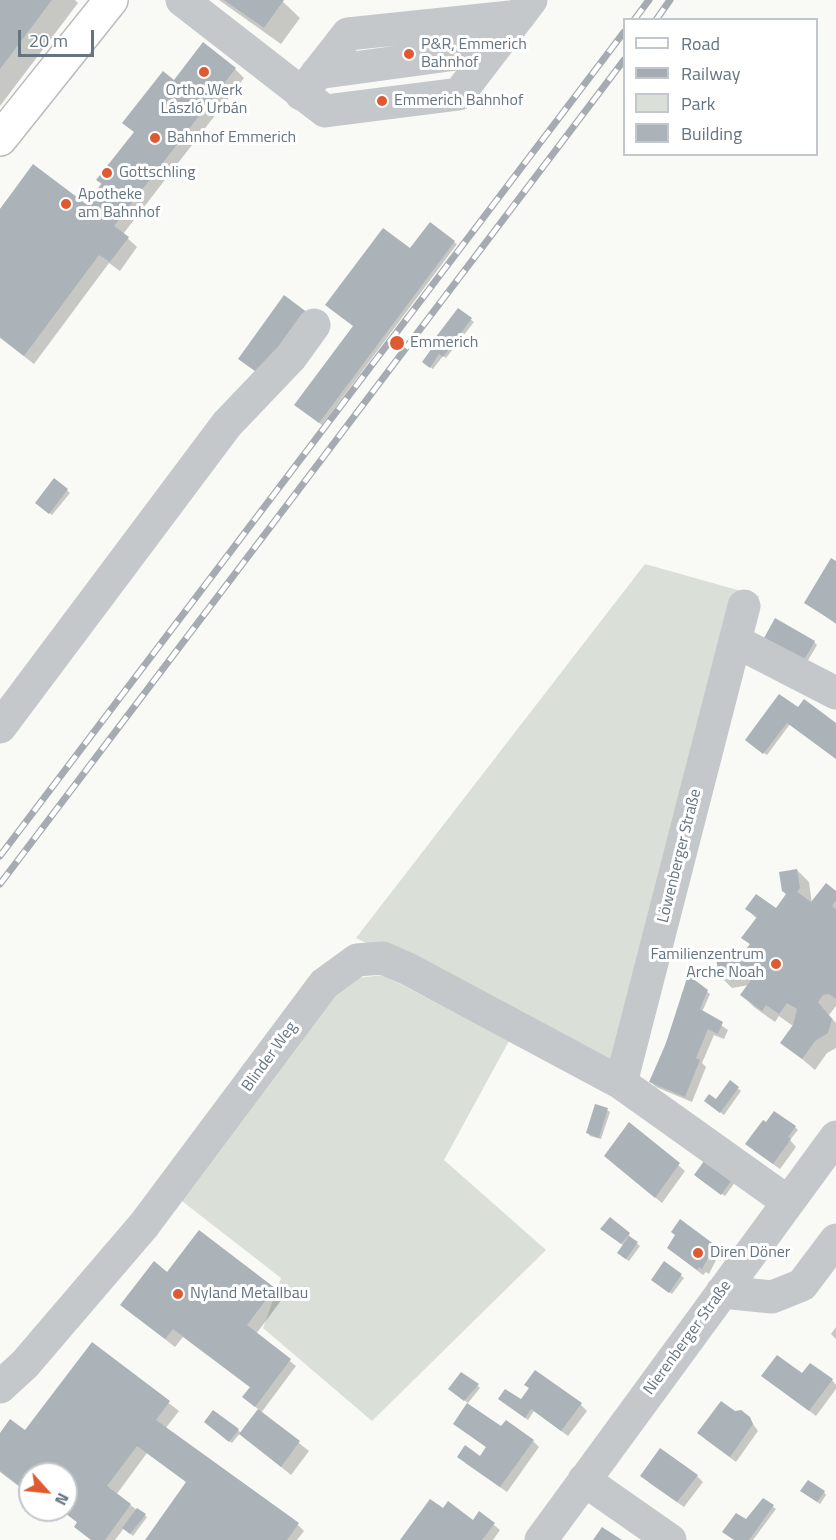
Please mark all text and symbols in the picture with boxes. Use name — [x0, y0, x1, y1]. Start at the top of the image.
scale bar — [21, 18, 98, 56]
legend — [623, 18, 818, 156]
text: 20 m — [29, 27, 68, 54]
text: Road — [681, 30, 720, 57]
place label: P&R, Emmerich Bahnhof — [421, 35, 527, 73]
marker: P&R, Emmerich Bahnhof — [402, 47, 416, 61]
text: Railway — [681, 60, 740, 87]
marker: Ortho.Werk László Urbán — [197, 65, 211, 79]
place label: Ortho.Werk László Urbán — [161, 81, 247, 119]
text: Park — [681, 90, 715, 117]
place label: Emmerich Bahnhof — [394, 91, 523, 111]
marker: Emmerich Bahnhof — [375, 94, 389, 108]
text: Building — [681, 120, 742, 147]
place label: Bahnhof Emmerich — [167, 128, 296, 148]
marker: Bahnhof Emmerich — [148, 131, 162, 145]
place label: Gottschling — [119, 163, 195, 183]
marker: Gottschling — [100, 166, 114, 180]
place label: Apotheke am Bahnhof — [78, 185, 160, 223]
marker: Apotheke am Bahnhof — [59, 197, 73, 211]
place label: Emmerich — [410, 333, 478, 353]
marker: Emmerich — [388, 334, 406, 352]
street label: Löwenberger Straße — [654, 787, 706, 925]
place label: Familienzentrum Arche Noah — [650, 945, 764, 983]
marker: Familienzentrum Arche Noah — [769, 957, 783, 971]
street label: Blinder Weg — [238, 1018, 302, 1096]
place label: Diren Döner — [710, 1243, 790, 1263]
marker: Diren Döner — [691, 1246, 705, 1260]
street label: Nierenberger Straße — [640, 1277, 736, 1399]
place label: Nyland Metallbau — [190, 1284, 308, 1304]
marker: Nyland Metallbau — [171, 1287, 185, 1301]
north arrow — [18, 1462, 78, 1522]
text: N — [49, 1489, 75, 1510]

